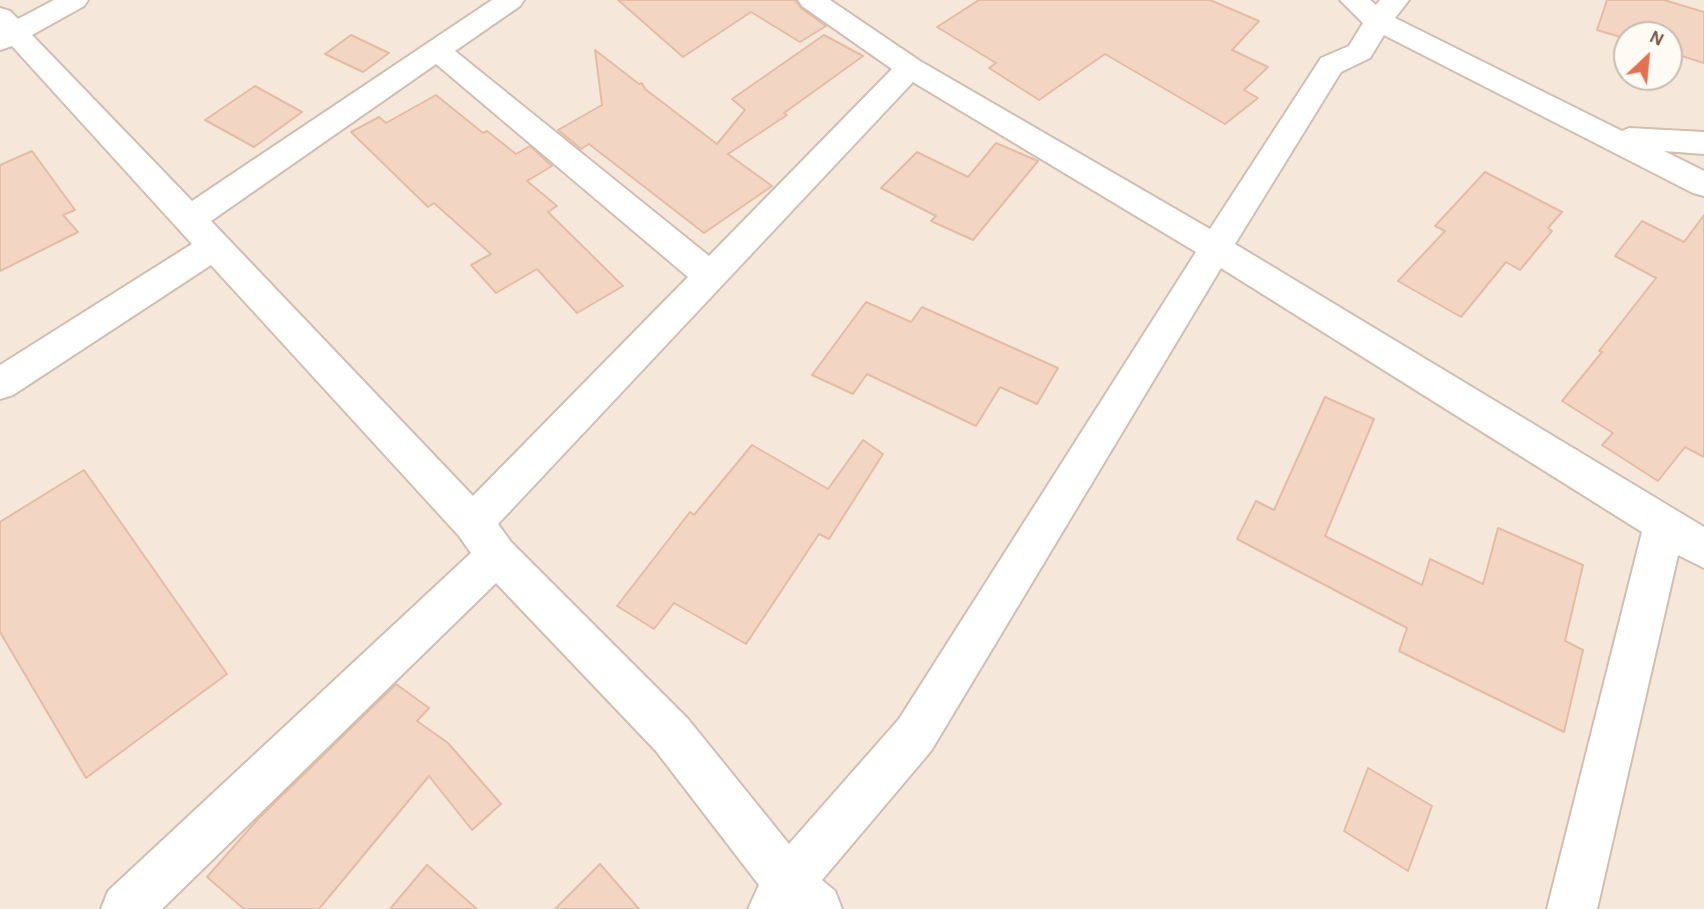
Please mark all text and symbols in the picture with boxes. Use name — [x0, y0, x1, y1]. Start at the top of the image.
north arrow — [1613, 21, 1683, 91]
text: N — [1646, 27, 1667, 50]

